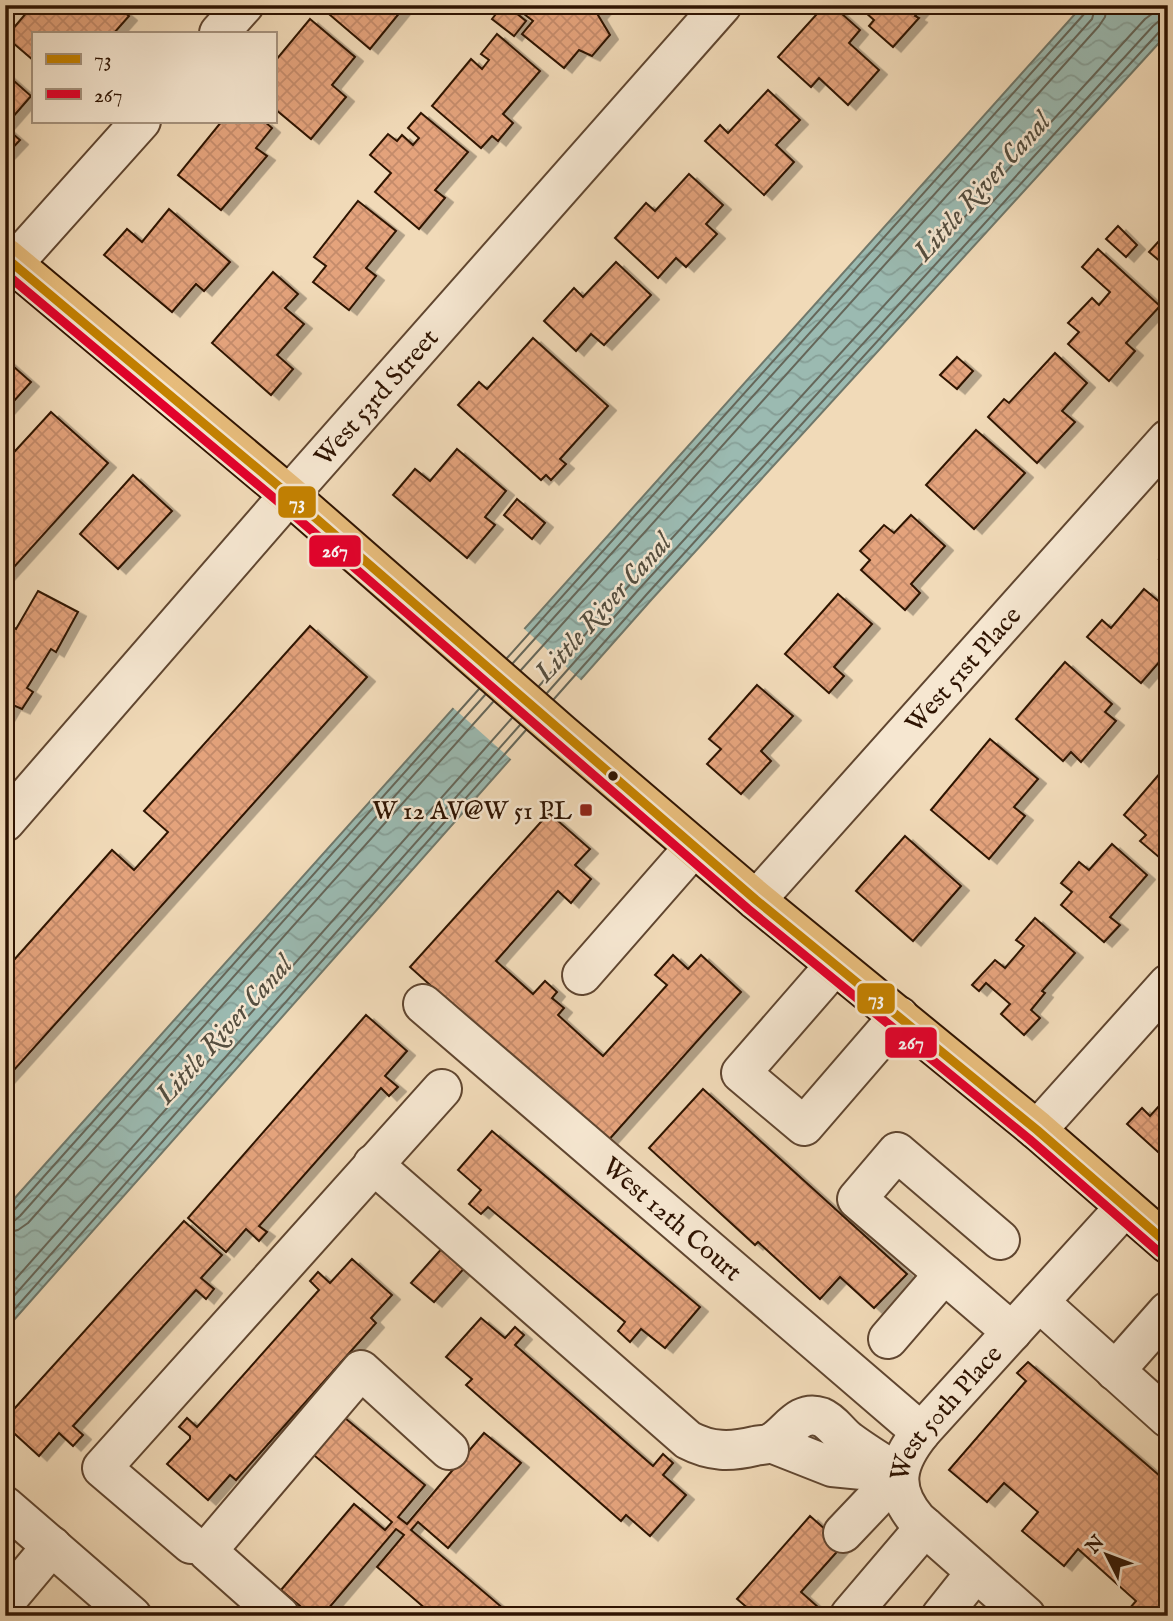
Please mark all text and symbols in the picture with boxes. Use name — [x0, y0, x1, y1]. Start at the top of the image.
legend — [32, 32, 276, 122]
text: 73 — [94, 47, 112, 74]
text: 267 — [94, 83, 123, 110]
water label: Little River Canal — [906, 104, 1061, 270]
street label: West 53rd Street — [307, 322, 446, 473]
line badge: 73 — [277, 485, 317, 519]
text: 73 — [289, 492, 305, 516]
water label: Little River Canal — [527, 525, 682, 691]
line badge: 267 — [308, 534, 362, 568]
text: 267 — [322, 540, 348, 564]
street label: West 51st Place — [899, 600, 1029, 740]
unlabelled marker — [606, 769, 620, 783]
place label: W 12 AV@W 51 PL — [372, 795, 573, 828]
marker: W 12 AV@W 51 PL — [578, 802, 594, 818]
water label: Little River Canal — [148, 947, 303, 1113]
line badge: 73 — [856, 982, 896, 1015]
text: 73 — [868, 988, 884, 1012]
line badge: 267 — [884, 1026, 938, 1059]
text: 267 — [898, 1032, 924, 1056]
street label: West 12th Court — [595, 1150, 748, 1289]
street label: West 50th Place — [883, 1338, 1010, 1484]
north arrow — [1072, 1520, 1142, 1590]
text: N — [1081, 1530, 1111, 1560]

